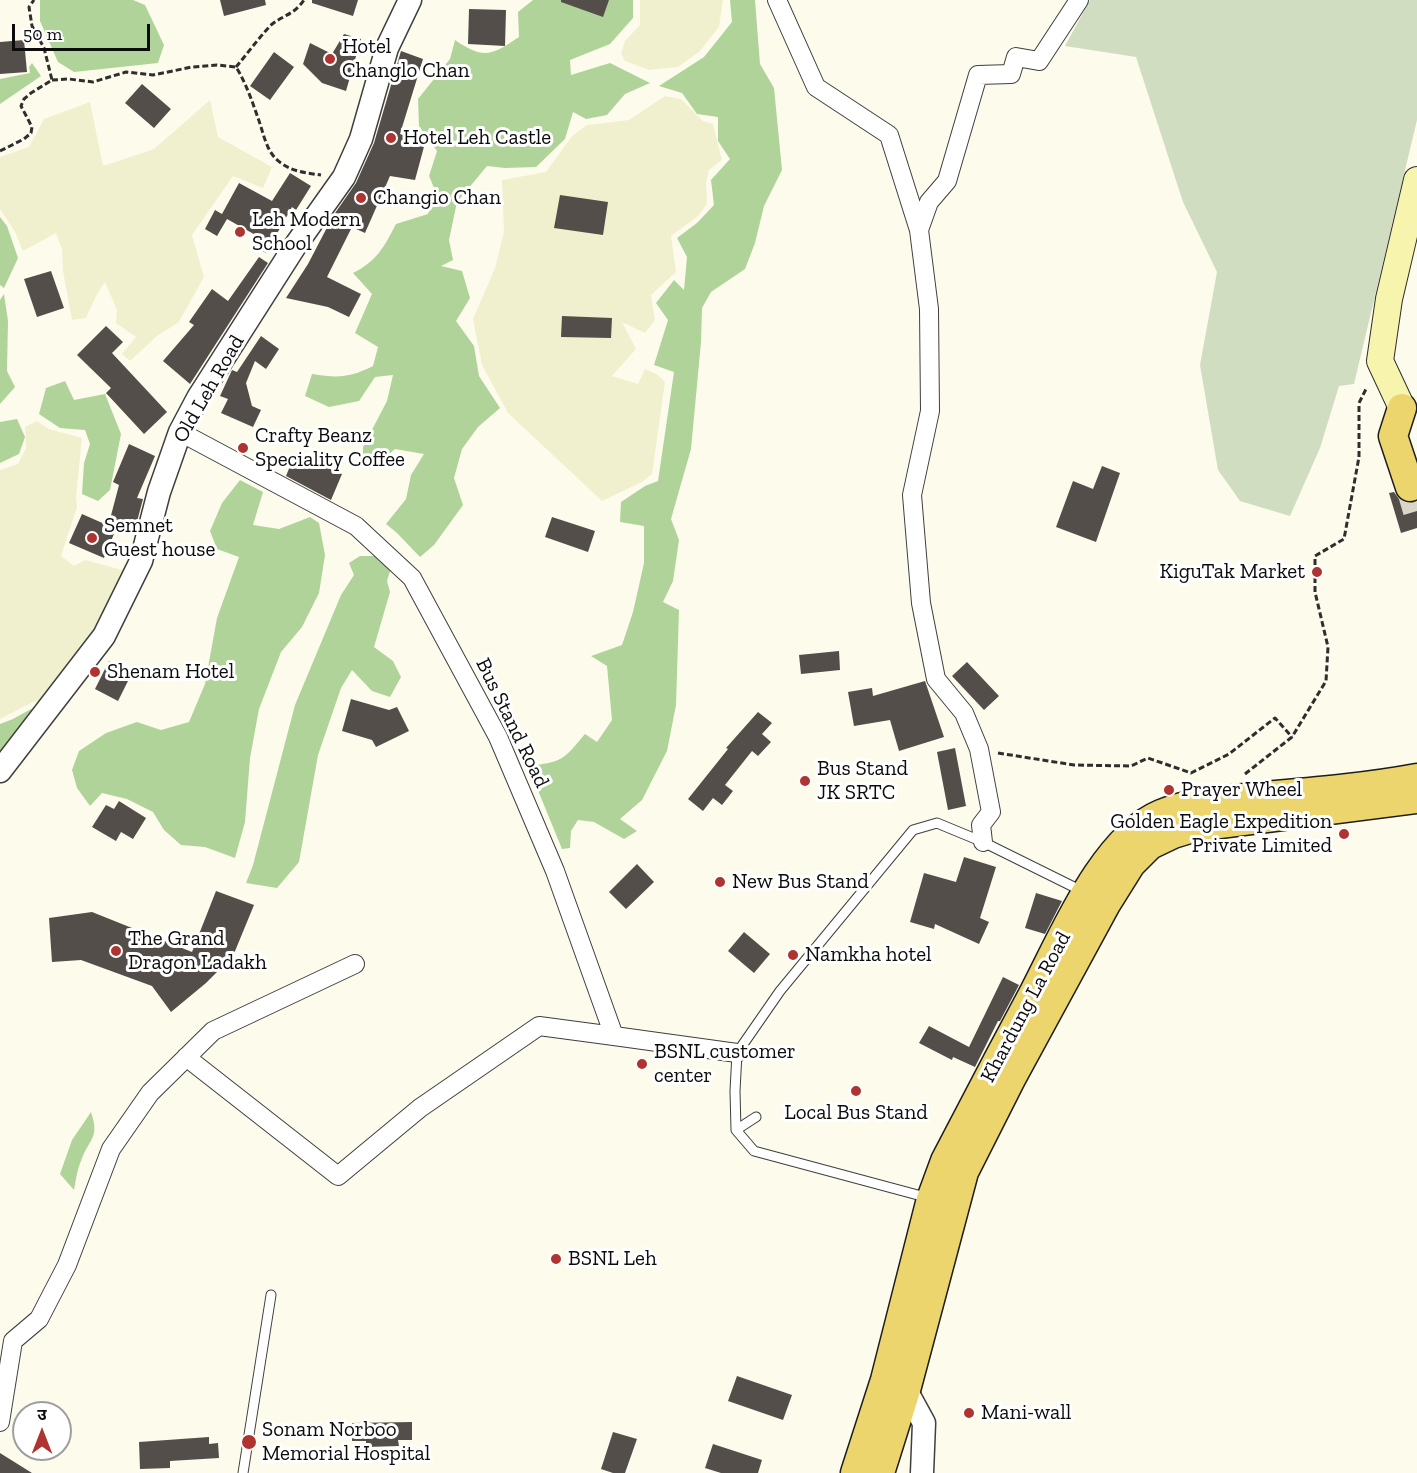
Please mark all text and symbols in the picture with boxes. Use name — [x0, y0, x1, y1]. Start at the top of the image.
scale bar — [15, 12, 153, 50]
text: 50 m — [23, 23, 62, 45]
place label: Hotel Changlo Chan — [342, 34, 470, 84]
marker: Hotel Changlo Chan — [323, 52, 337, 66]
place label: Hotel Leh Castle — [403, 125, 551, 151]
marker: Hotel Leh Castle — [384, 131, 398, 145]
place label: Changio Chan — [373, 185, 501, 211]
marker: Changio Chan — [354, 191, 368, 205]
place label: Leh Modern School — [252, 207, 361, 257]
marker: Leh Modern School — [233, 225, 247, 239]
street label: Old Leh Road — [168, 331, 250, 447]
place label: Crafty Beanz Speciality Coffee — [255, 423, 405, 473]
marker: Crafty Beanz Speciality Coffee — [236, 441, 250, 455]
place label: Semnet Guest house — [104, 513, 215, 563]
marker: Semnet Guest house — [85, 531, 99, 545]
place label: KiguTak Market — [1159, 559, 1305, 585]
marker: KiguTak Market — [1310, 565, 1324, 579]
street label: Bus Stand Road — [470, 654, 554, 792]
place label: Shenam Hotel — [107, 659, 234, 685]
marker: Shenam Hotel — [88, 665, 102, 679]
place label: Bus Stand JK SRTC — [817, 756, 908, 806]
marker: Bus Stand JK SRTC — [798, 774, 812, 788]
place label: Prayer Wheel — [1181, 777, 1302, 803]
marker: Prayer Wheel — [1162, 783, 1176, 797]
place label: Golden Eagle Expedition Private Limited — [1110, 809, 1332, 859]
marker: Golden Eagle Expedition Private Limited — [1337, 827, 1351, 841]
place label: New Bus Stand — [732, 869, 869, 895]
marker: New Bus Stand — [713, 875, 727, 889]
place label: The Grand Dragon Ladakh — [128, 926, 267, 976]
street label: Khardung La Road — [976, 927, 1076, 1087]
place label: Namkha hotel — [805, 942, 932, 968]
marker: The Grand Dragon Ladakh — [109, 944, 123, 958]
marker: Namkha hotel — [786, 948, 800, 962]
place label: BSNL customer center — [654, 1039, 796, 1089]
marker: BSNL customer center — [635, 1057, 649, 1071]
marker: Local Bus Stand — [849, 1084, 863, 1098]
place label: Local Bus Stand — [784, 1100, 928, 1126]
place label: BSNL Leh — [568, 1246, 657, 1272]
marker: BSNL Leh — [549, 1252, 563, 1266]
place label: Mani-wall — [981, 1400, 1071, 1426]
north arrow — [12, 1401, 72, 1461]
text: उ — [37, 1405, 47, 1424]
marker: Mani-wall — [962, 1406, 976, 1420]
place label: Sonam Norboo Memorial Hospital — [262, 1417, 430, 1467]
marker: Sonam Norboo Memorial Hospital — [240, 1433, 258, 1451]

